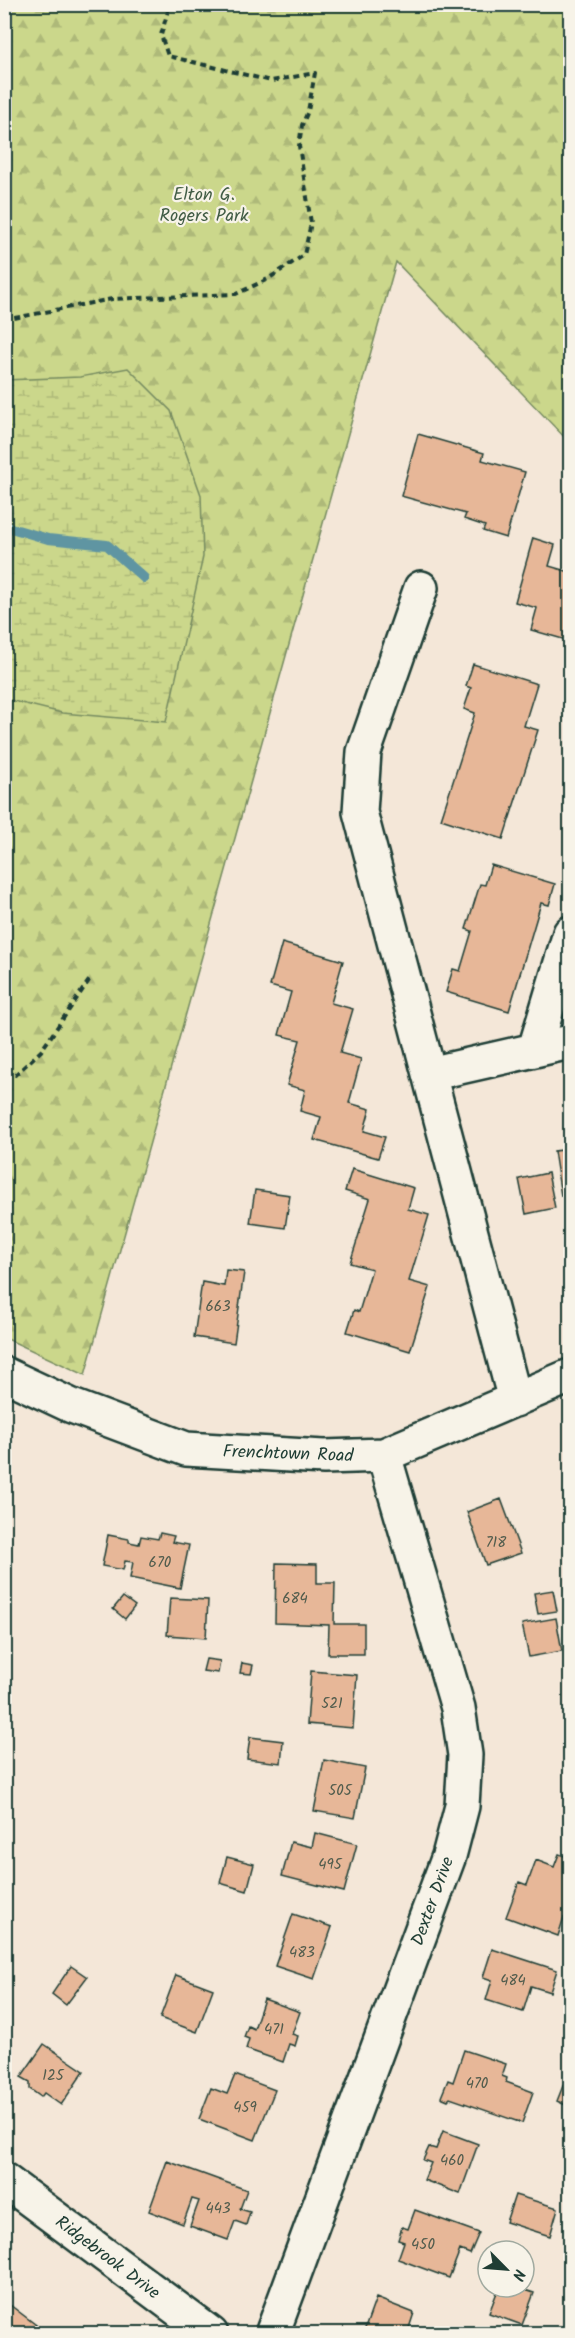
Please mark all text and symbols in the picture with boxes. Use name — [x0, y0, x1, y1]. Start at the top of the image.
park label: Elton G. Rogers Park — [160, 181, 249, 231]
house number: 663 — [205, 1295, 231, 1319]
street label: Frenchtown Road — [222, 1438, 355, 1471]
house number: 718 — [486, 1531, 507, 1555]
house number: 670 — [149, 1551, 172, 1575]
house number: 684 — [282, 1587, 308, 1611]
house number: 521 — [321, 1692, 343, 1716]
house number: 505 — [328, 1779, 353, 1803]
house number: 495 — [318, 1853, 343, 1877]
street label: Dexter Drive — [404, 1853, 463, 1950]
house number: 483 — [289, 1941, 315, 1965]
house number: 484 — [500, 1969, 526, 1993]
house number: 471 — [264, 2018, 284, 2042]
house number: 125 — [42, 2064, 65, 2088]
house number: 470 — [466, 2072, 489, 2096]
house number: 459 — [233, 2096, 257, 2120]
house number: 460 — [440, 2149, 465, 2173]
house number: 443 — [205, 2197, 231, 2221]
street label: Ridgebrook Drive — [48, 2209, 166, 2307]
house number: 450 — [411, 2233, 435, 2257]
north arrow — [476, 2239, 536, 2299]
text: N — [505, 2265, 532, 2285]

